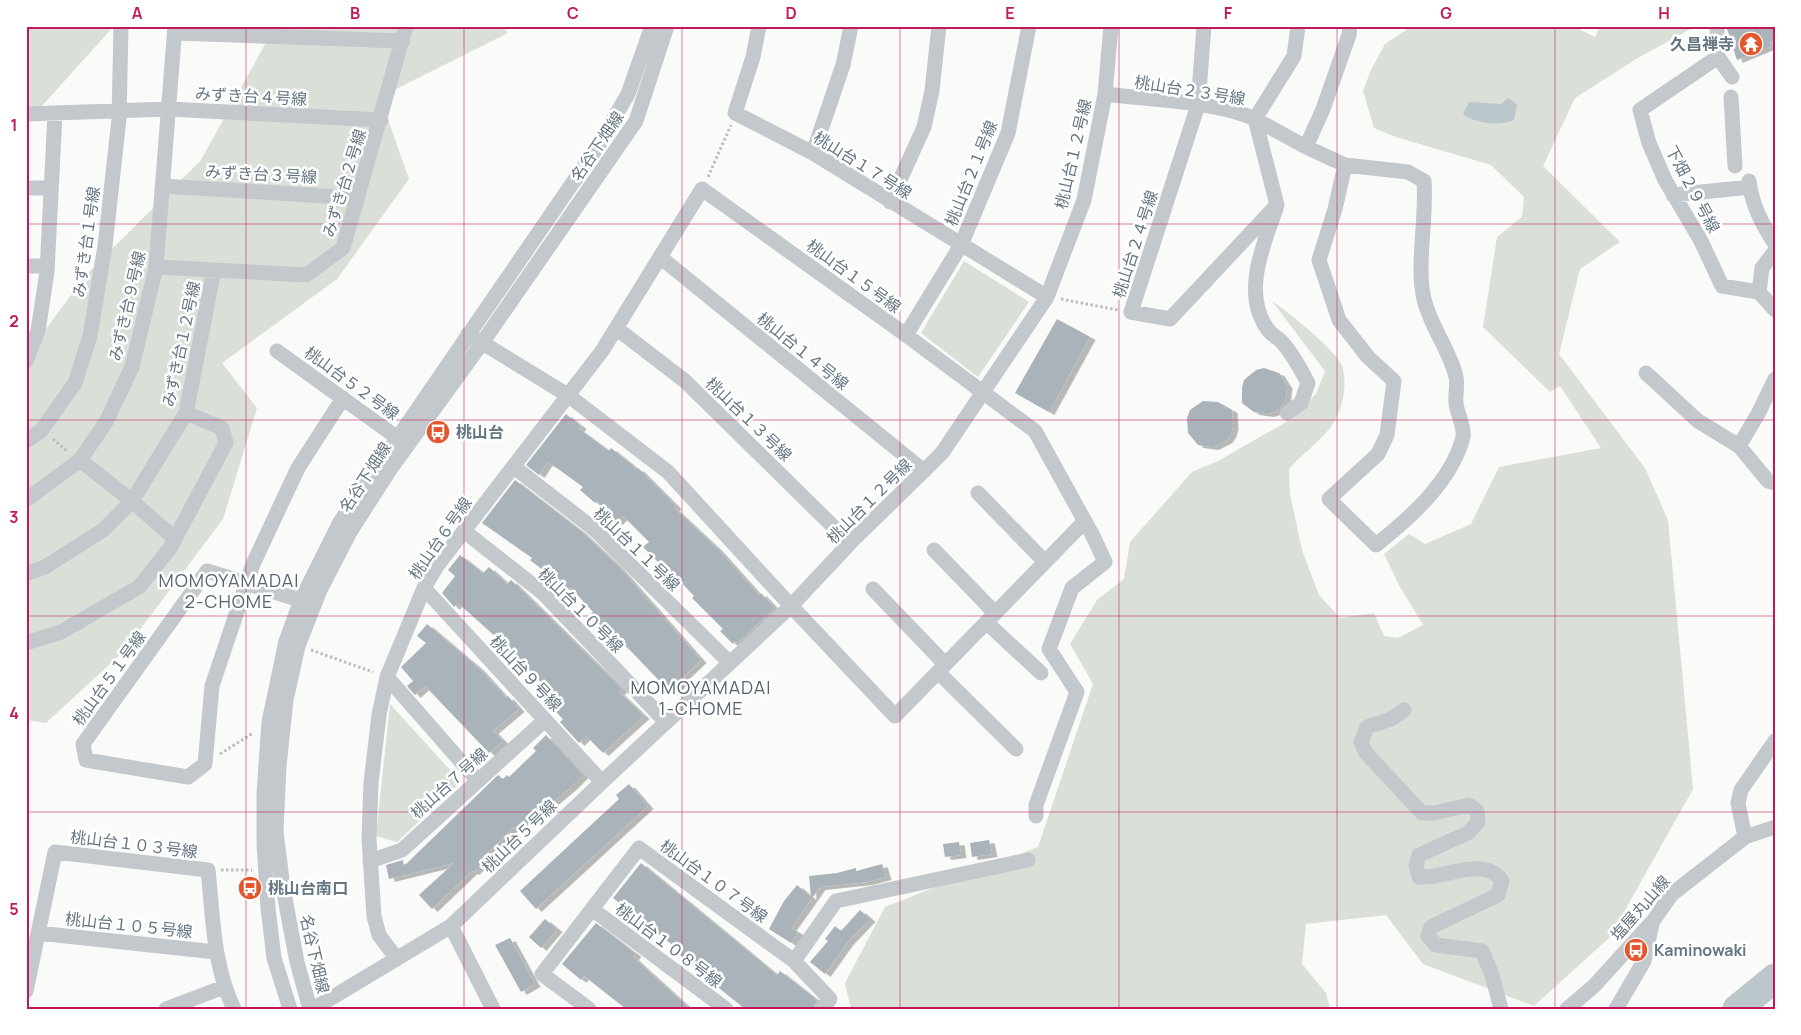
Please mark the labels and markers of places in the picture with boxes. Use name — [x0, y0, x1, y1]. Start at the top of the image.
temple icon: 久昌禅寺 — [1738, 31, 1764, 57]
place label: 久昌禅寺 — [1670, 33, 1734, 55]
bus stop icon: 桃山台 — [425, 419, 451, 445]
place label: 桃山台 — [456, 421, 504, 443]
bus stop icon: 桃山台南口 — [237, 875, 263, 901]
place label: 桃山台南口 — [268, 877, 348, 899]
bus stop icon: Kaminowaki — [1623, 937, 1649, 963]
place label: Kaminowaki — [1654, 939, 1747, 961]

